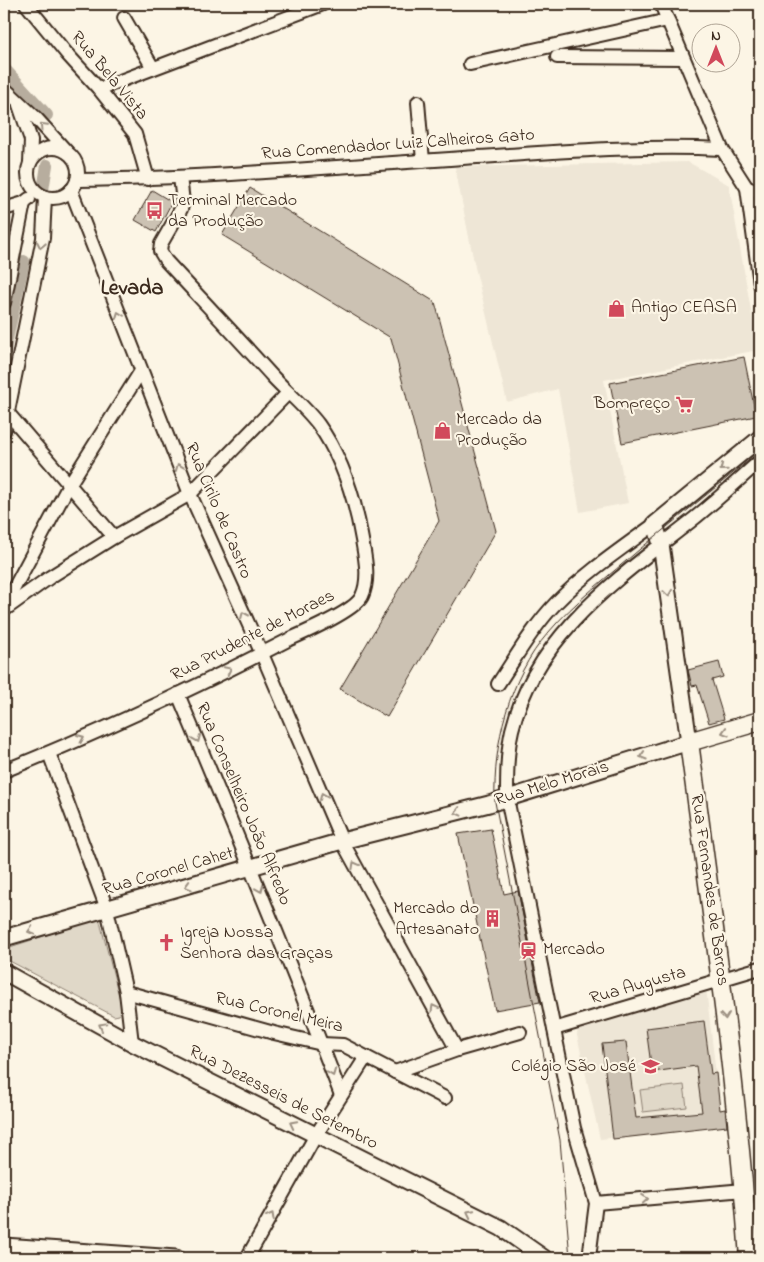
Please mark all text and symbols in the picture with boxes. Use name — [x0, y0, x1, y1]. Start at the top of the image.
north arrow — [692, 22, 742, 72]
street label: Rua Bela Vista — [64, 26, 154, 126]
text: N — [711, 26, 721, 47]
street label: Rua Comendador Luiz Calheiros Gato — [261, 122, 535, 168]
one-way arrow — [40, 123, 49, 132]
place label: Terminal Mercado da Produção — [168, 188, 297, 235]
bus stop icon: Terminal Mercado da Produção — [144, 201, 164, 221]
one-way arrow — [36, 241, 47, 249]
district label: Levada — [101, 273, 163, 305]
place label: Antigo CEASA — [631, 295, 737, 322]
shop icon: Antigo CEASA — [607, 298, 627, 318]
one-way arrow — [115, 312, 125, 320]
place label: Bompreço — [593, 391, 670, 417]
supermarket icon: Bompreço — [674, 394, 694, 414]
place label: Mercado da Produção — [456, 407, 542, 454]
shop icon: Mercado da Produção — [432, 420, 452, 440]
street label: Rua Cirilo de Castro — [178, 439, 258, 583]
one-way arrow — [175, 463, 185, 471]
one-way arrow — [719, 463, 728, 472]
street label: Rua Prudente de Moraes — [167, 583, 339, 689]
one-way arrow — [662, 589, 673, 597]
one-way arrow — [240, 611, 251, 620]
one-way arrow — [223, 666, 232, 676]
street label: Rua Conselheiro João Alfredo — [188, 698, 298, 910]
one-way arrow — [721, 726, 729, 736]
one-way arrow — [76, 734, 85, 745]
one-way arrow — [190, 734, 201, 743]
one-way arrow — [639, 751, 647, 761]
street label: Rua Melo Morais — [492, 754, 612, 814]
one-way arrow — [318, 792, 329, 801]
street label: Rua Fernandes de Barros — [683, 793, 735, 987]
one-way arrow — [454, 806, 463, 817]
street label: Rua Coronel Cahet — [99, 841, 237, 903]
one-way arrow — [352, 862, 362, 871]
one-way arrow — [184, 880, 192, 890]
one-way arrow — [254, 884, 264, 893]
place label: Mercado do Artesanato — [393, 896, 479, 943]
building icon: Mercado do Artesanato — [483, 909, 503, 929]
place label: Igreja Nossa Senhora das Graças — [180, 920, 333, 967]
one-way arrow — [28, 925, 36, 935]
church icon: Igreja Nossa Senhora das Graças — [156, 933, 176, 953]
place label: Mercado — [543, 937, 605, 963]
station icon: Mercado — [519, 940, 539, 960]
street label: Rua Augusta — [587, 960, 689, 1013]
street label: Rua Coronel Meira — [212, 986, 346, 1040]
one-way arrow — [430, 1004, 440, 1013]
one-way arrow — [719, 1012, 730, 1020]
one-way arrow — [98, 1022, 107, 1032]
street label: Rua Dezesseis de Setembro — [184, 1039, 382, 1157]
place label: Colégio São José — [511, 1054, 637, 1081]
school or university icon: Colégio São José — [640, 1057, 660, 1077]
one-way arrow — [326, 1068, 336, 1076]
one-way arrow — [289, 1120, 298, 1130]
one-way arrow — [641, 1194, 649, 1205]
one-way arrow — [466, 1208, 475, 1219]
one-way arrow — [265, 1212, 275, 1221]

